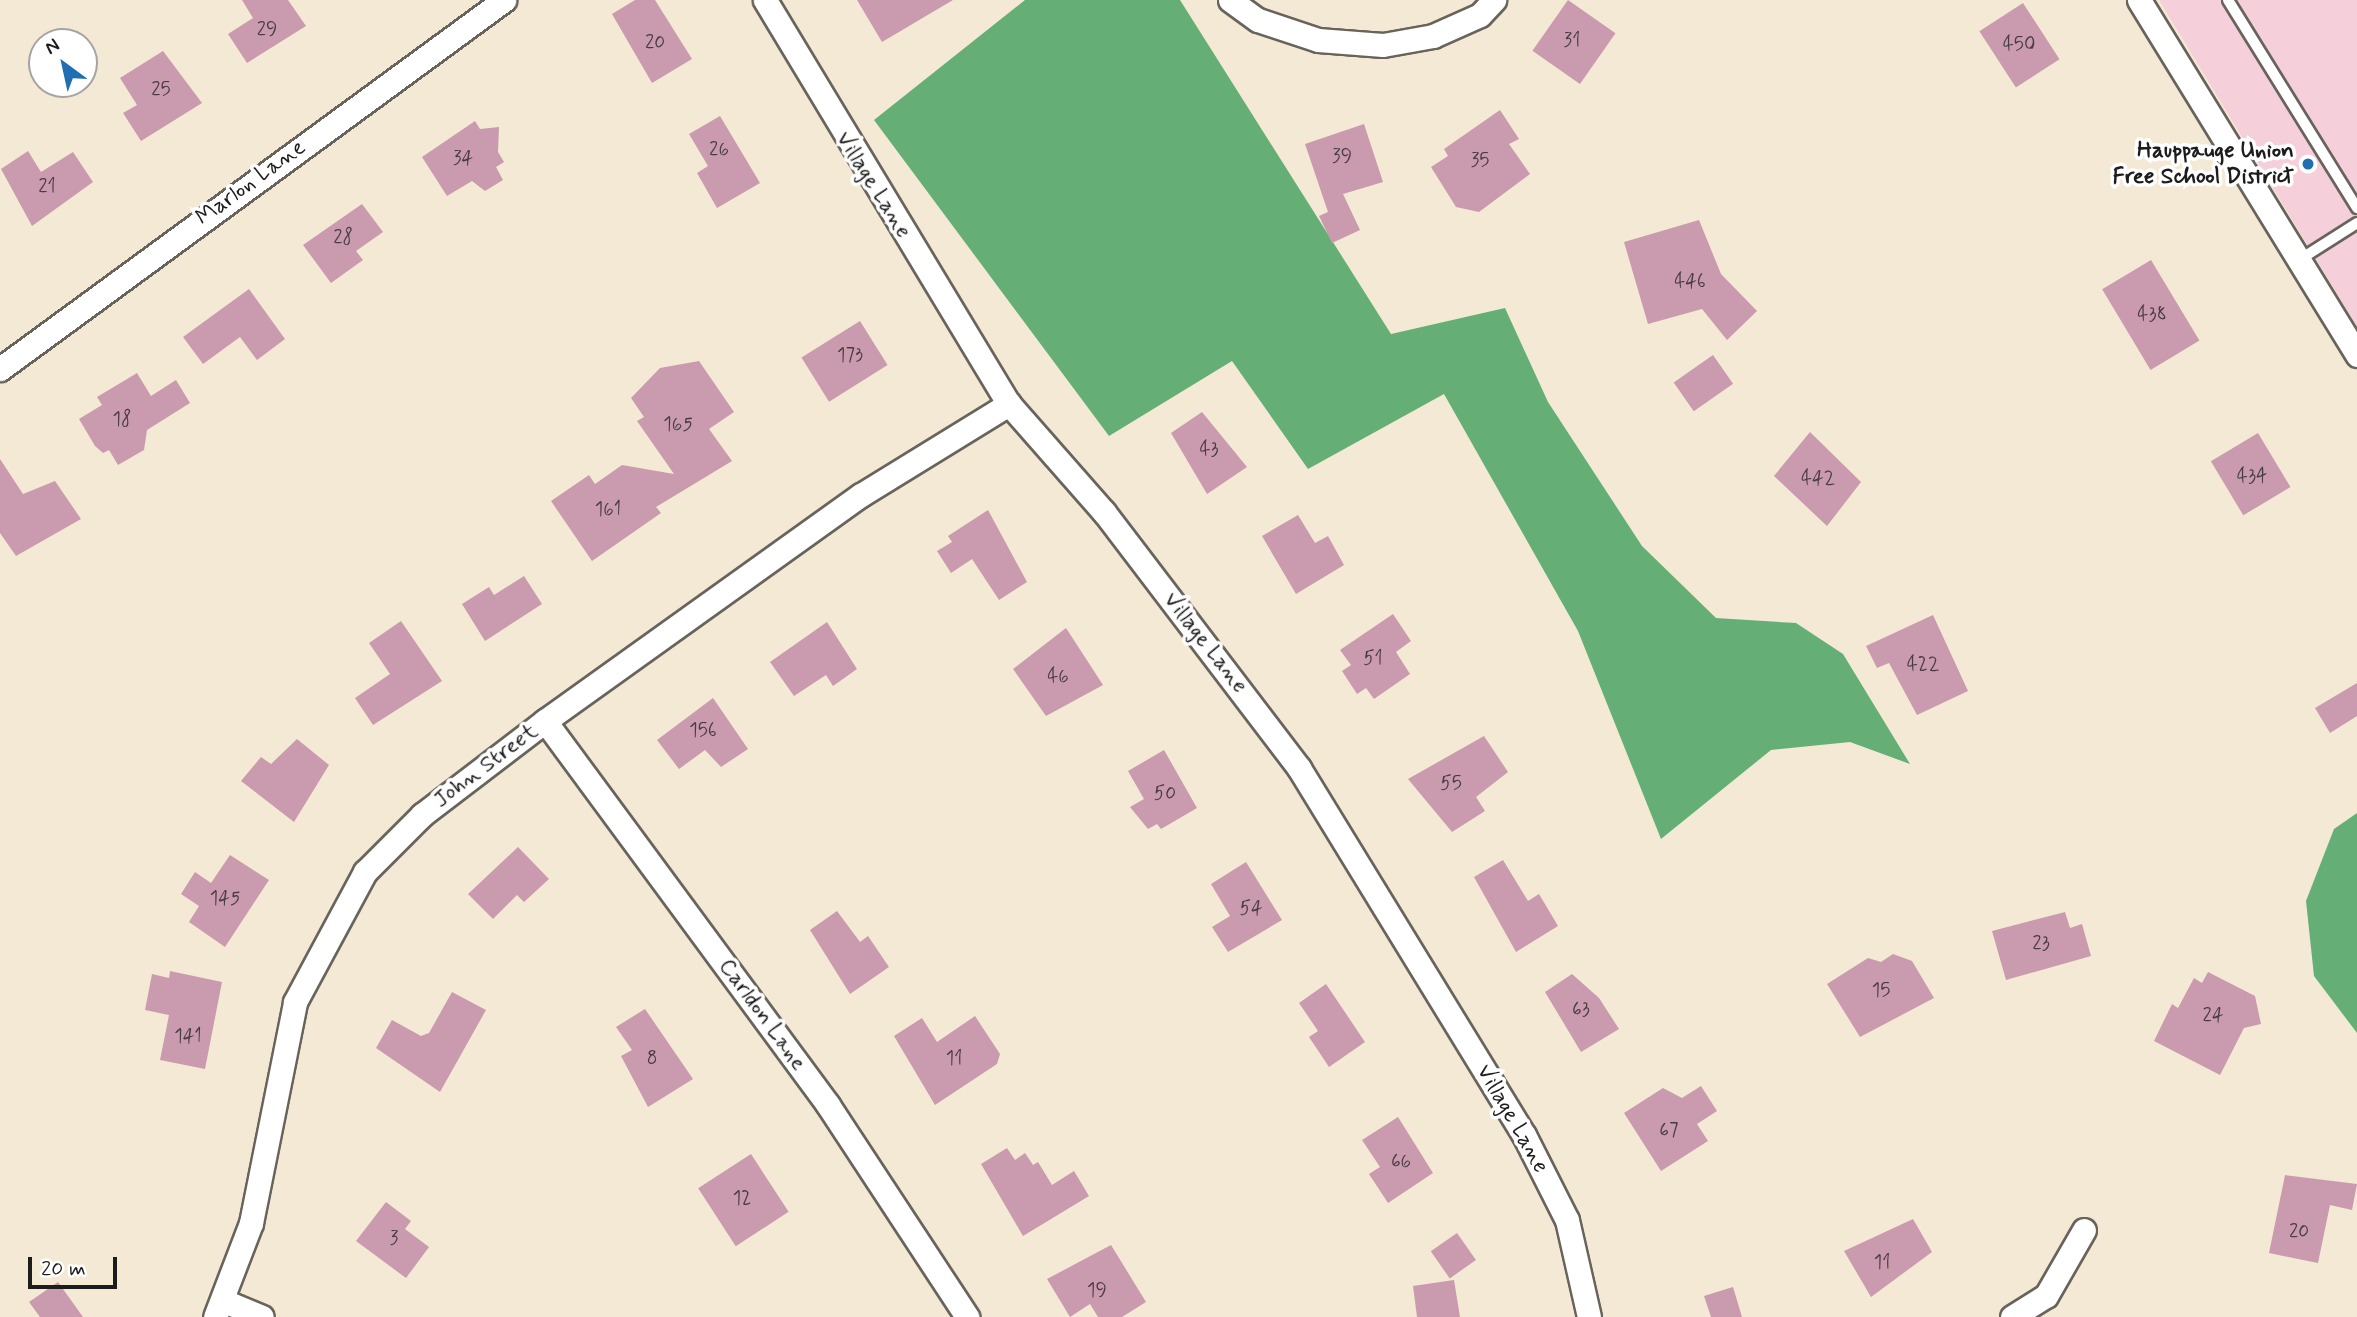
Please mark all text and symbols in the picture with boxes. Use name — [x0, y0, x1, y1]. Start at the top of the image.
house number: 29 — [257, 19, 277, 41]
north arrow — [28, 28, 98, 98]
house number: 31 — [1564, 30, 1580, 52]
house number: 20 — [645, 32, 665, 54]
text: N — [40, 33, 64, 61]
house number: 450 — [2003, 34, 2035, 56]
house number: 25 — [151, 79, 171, 101]
street label: Village Lane — [830, 128, 916, 242]
street label: Marlon Lane — [193, 136, 309, 230]
place label: Hauppauge Union Free School District — [2112, 137, 2294, 191]
house number: 26 — [709, 139, 729, 161]
house number: 39 — [1332, 146, 1352, 168]
house number: 34 — [453, 148, 473, 170]
house number: 35 — [1471, 150, 1489, 172]
marker: Hauppauge Union Free School District — [2300, 156, 2316, 172]
house number: 21 — [38, 176, 56, 198]
house number: 28 — [333, 227, 353, 249]
house number: 446 — [1674, 271, 1706, 293]
house number: 438 — [2137, 304, 2167, 326]
house number: 173 — [837, 345, 863, 367]
house number: 18 — [113, 409, 131, 431]
house number: 165 — [663, 414, 693, 436]
house number: 43 — [1199, 439, 1219, 461]
house number: 434 — [2237, 466, 2267, 488]
house number: 442 — [1801, 468, 1835, 490]
house number: 161 — [595, 499, 621, 521]
street label: Village Lane — [1158, 588, 1252, 698]
house number: 51 — [1363, 648, 1383, 670]
house number: 422 — [1907, 654, 1939, 676]
house number: 46 — [1047, 666, 1069, 688]
street label: John Street — [428, 718, 544, 814]
house number: 156 — [689, 720, 717, 742]
house number: 55 — [1440, 773, 1462, 795]
house number: 50 — [1154, 783, 1176, 805]
house number: 145 — [210, 888, 240, 910]
house number: 54 — [1240, 898, 1262, 920]
house number: 23 — [2032, 933, 2050, 955]
street label: Carldon Lane — [712, 954, 812, 1076]
house number: 15 — [1872, 980, 1890, 1002]
house number: 63 — [1572, 999, 1590, 1021]
house number: 24 — [2203, 1005, 2223, 1027]
house number: 141 — [174, 1026, 202, 1048]
house number: 8 — [647, 1048, 657, 1070]
house number: 11 — [946, 1048, 962, 1070]
street label: Village Lane — [1471, 1061, 1553, 1177]
house number: 67 — [1659, 1120, 1679, 1142]
house number: 66 — [1391, 1151, 1411, 1173]
house number: 12 — [733, 1188, 751, 1210]
house number: 20 — [2289, 1221, 2309, 1243]
house number: 3 — [390, 1228, 398, 1250]
scale bar — [32, 1244, 121, 1288]
house number: 11 — [1874, 1252, 1890, 1274]
text: 20 m — [41, 1255, 86, 1283]
house number: 19 — [1087, 1280, 1107, 1302]

